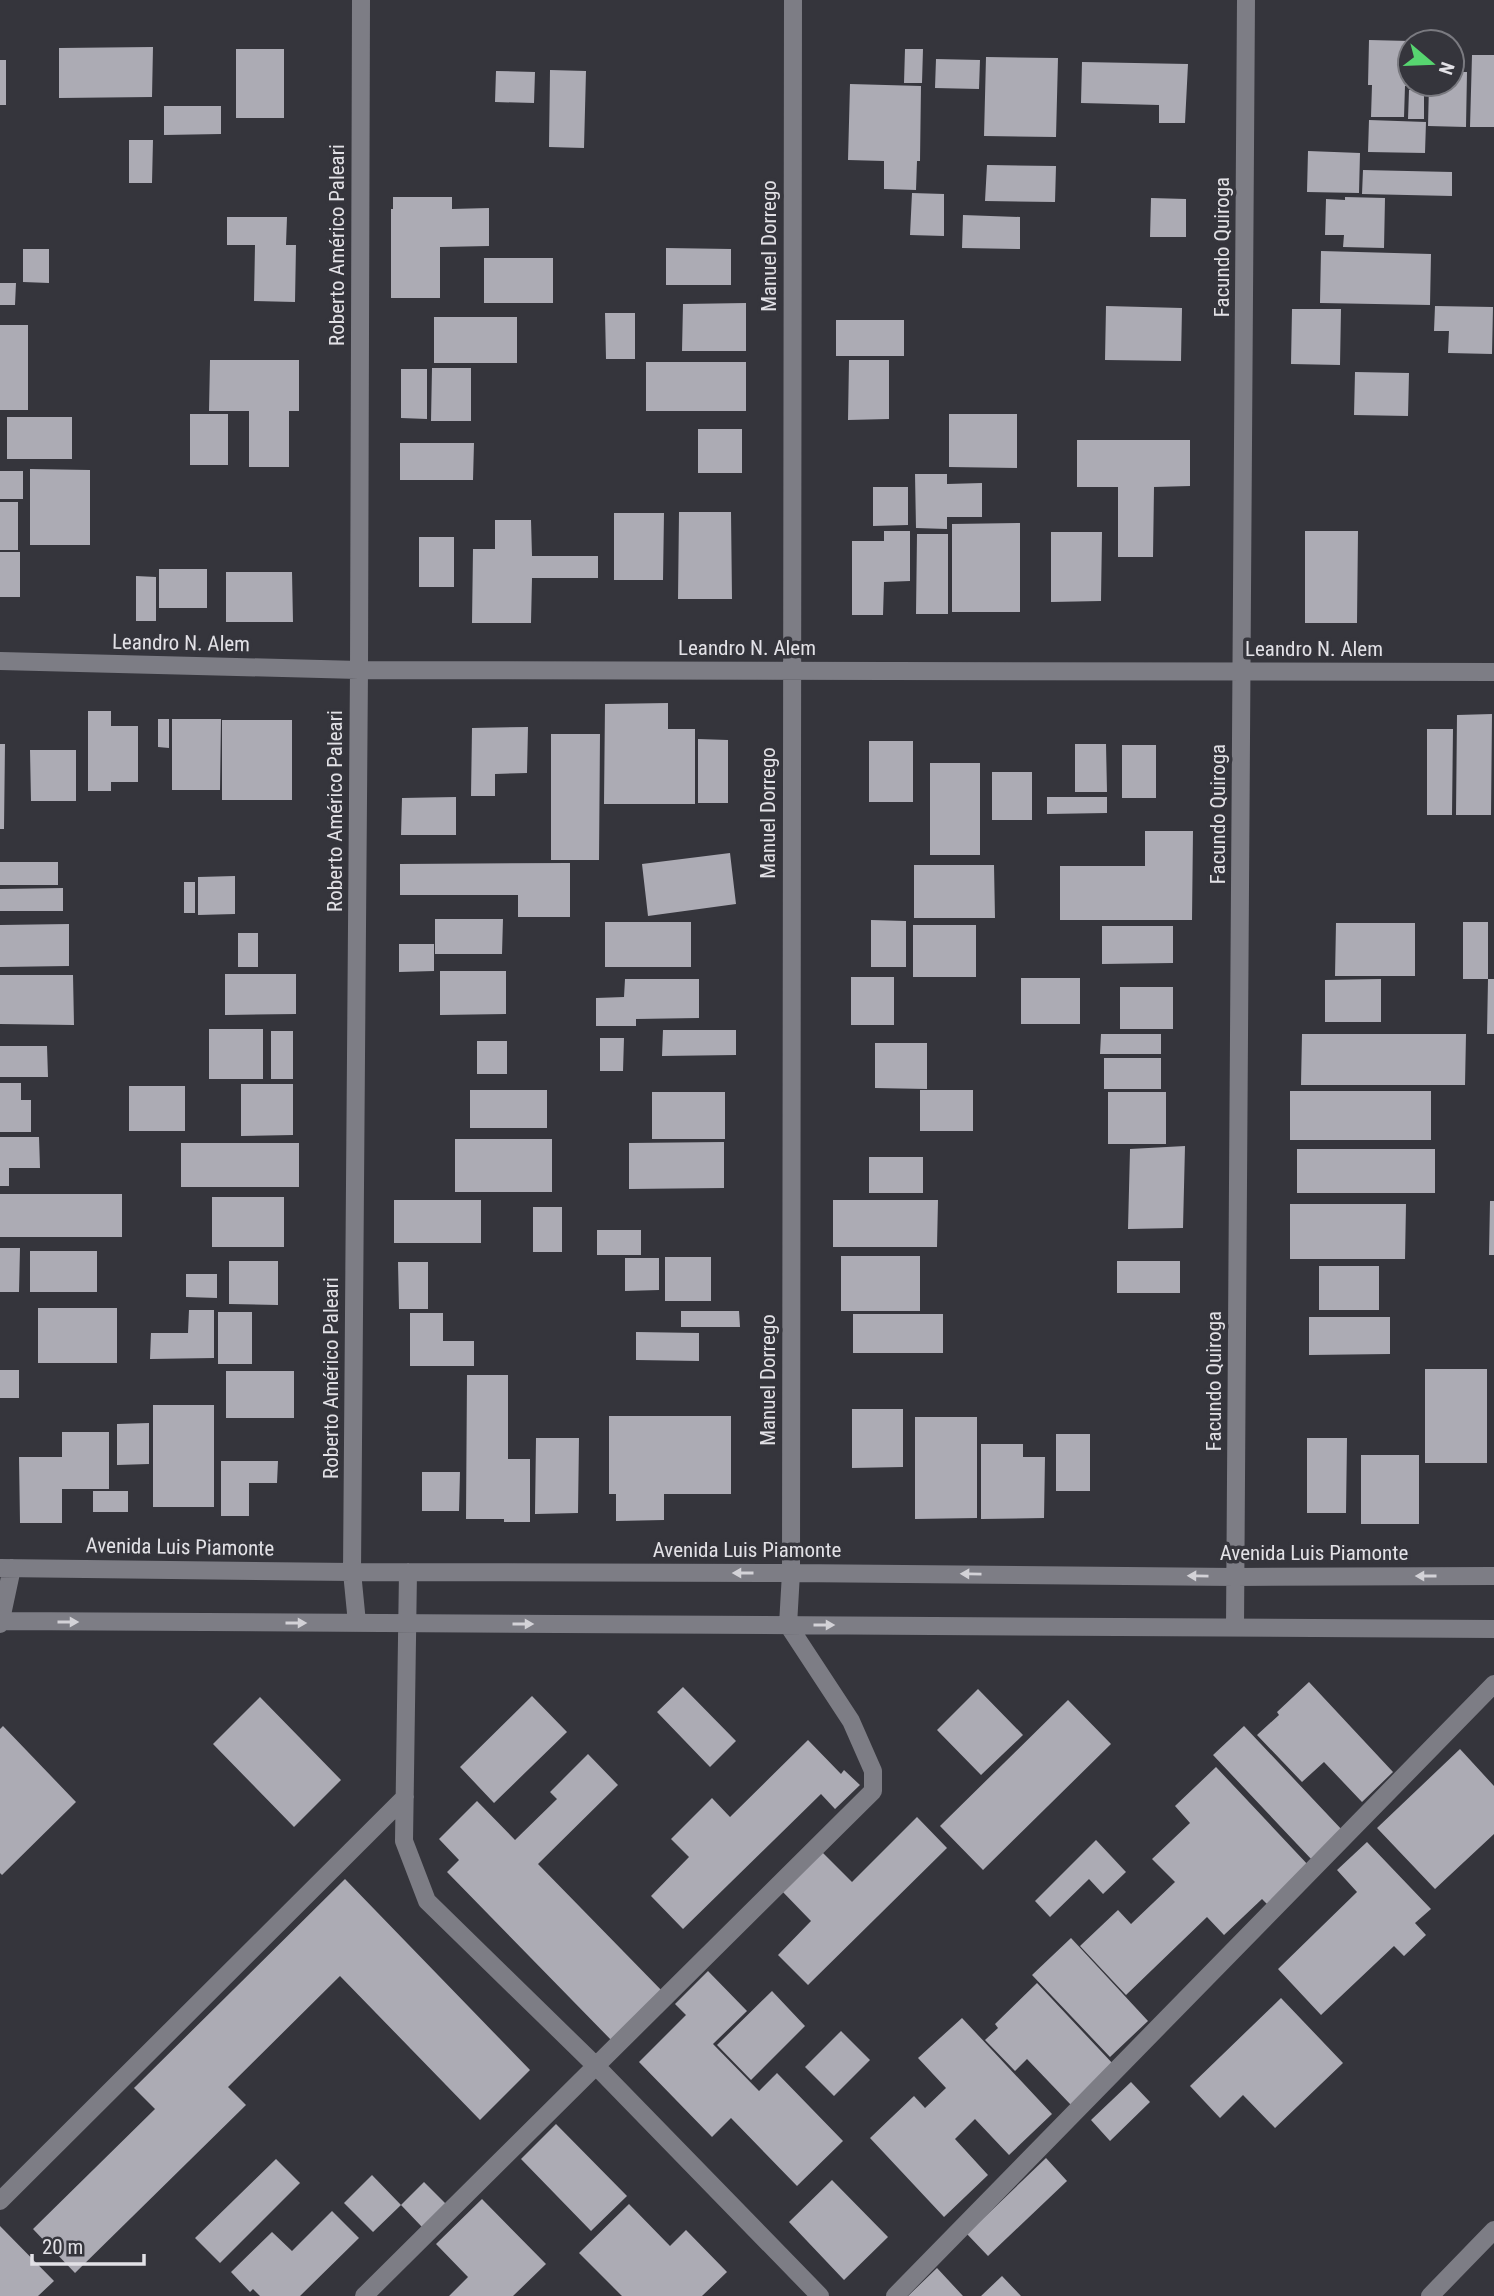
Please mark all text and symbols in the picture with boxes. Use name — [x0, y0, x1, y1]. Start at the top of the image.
north arrow — [1396, 28, 1466, 98]
text: N — [1434, 59, 1459, 78]
street label: Roberto Américo Paleari — [325, 144, 349, 346]
street label: Facundo Quiroga — [1210, 177, 1234, 317]
street label: Manuel Dorrego — [757, 180, 781, 312]
street label: Leandro N. Alem — [112, 630, 250, 656]
street label: Leandro N. Alem — [678, 636, 816, 660]
street label: Leandro N. Alem — [1245, 637, 1383, 661]
street label: Roberto Américo Paleari — [323, 710, 347, 912]
street label: Facundo Quiroga — [1206, 744, 1230, 884]
street label: Manuel Dorrego — [756, 747, 780, 879]
street label: Roberto Américo Paleari — [319, 1277, 343, 1479]
street label: Facundo Quiroga — [1202, 1311, 1226, 1451]
street label: Manuel Dorrego — [756, 1314, 780, 1446]
street label: Avenida Luis Piamonte — [86, 1533, 275, 1561]
street label: Avenida Luis Piamonte — [653, 1538, 841, 1562]
street label: Avenida Luis Piamonte — [1220, 1541, 1408, 1565]
one-way arrow — [732, 1567, 754, 1579]
one-way arrow — [960, 1568, 982, 1580]
one-way arrow — [1415, 1570, 1437, 1582]
one-way arrow — [1187, 1571, 1209, 1582]
one-way arrow — [57, 1616, 79, 1628]
one-way arrow — [285, 1617, 307, 1629]
one-way arrow — [512, 1618, 534, 1630]
one-way arrow — [813, 1620, 835, 1631]
scale bar — [32, 2222, 144, 2266]
text: 20 m — [42, 2235, 83, 2259]

